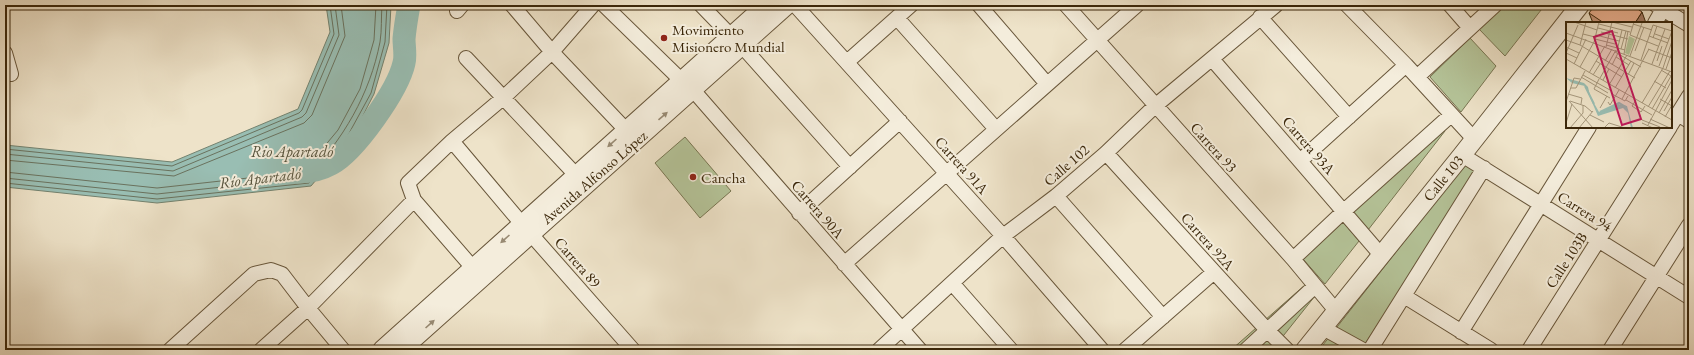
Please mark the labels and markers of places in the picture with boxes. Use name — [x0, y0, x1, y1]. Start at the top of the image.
place label: Movimiento Misionero Mundial — [672, 20, 785, 56]
marker: Movimiento Misionero Mundial — [659, 33, 669, 43]
place label: Cancha — [701, 168, 745, 187]
marker: Cancha — [688, 172, 698, 182]

